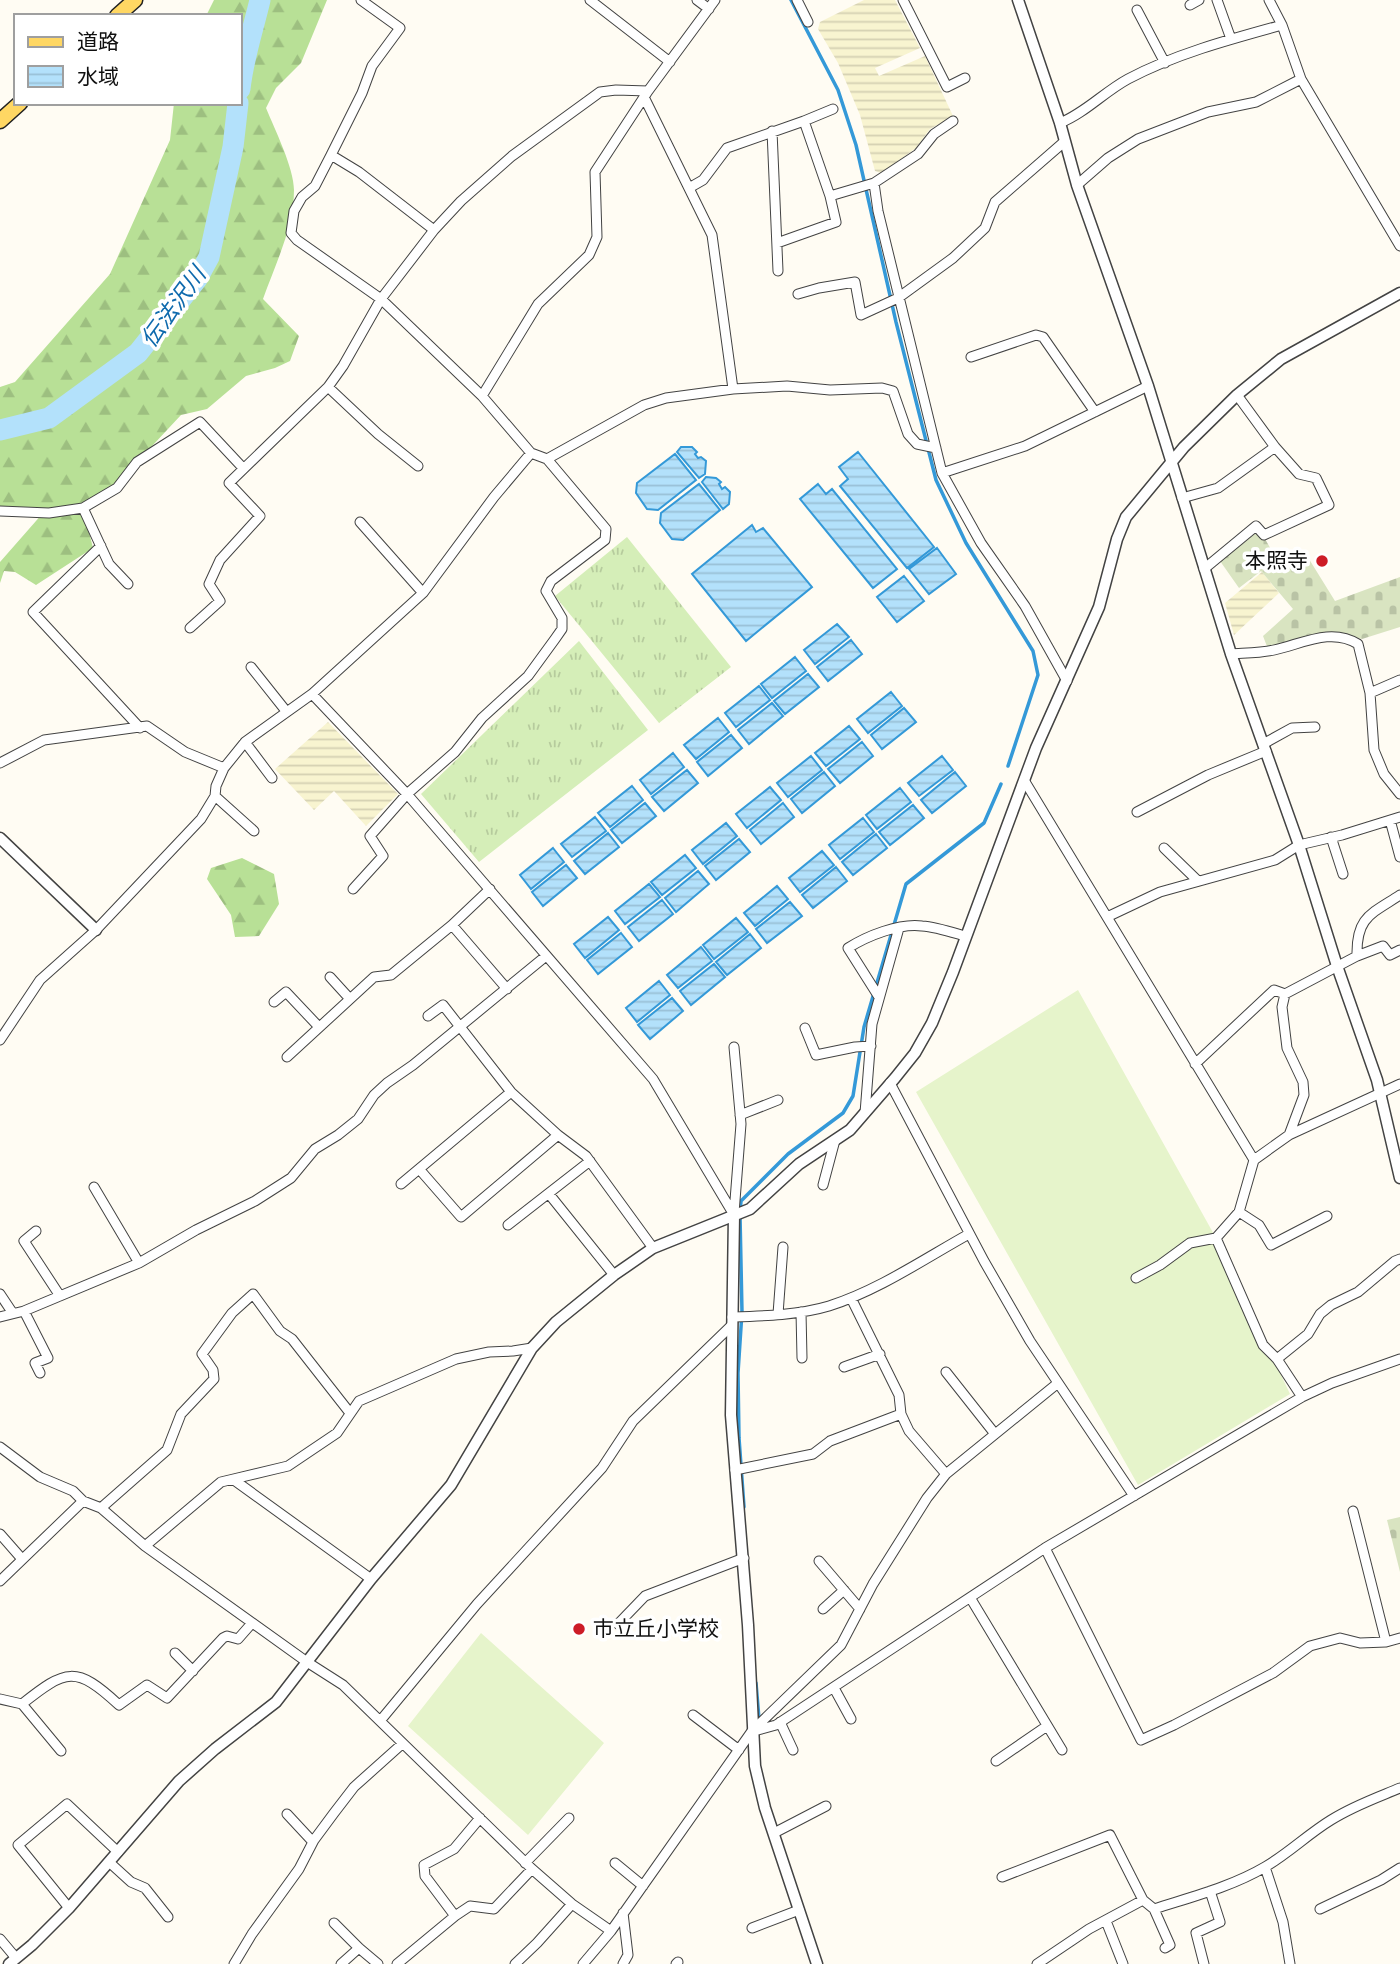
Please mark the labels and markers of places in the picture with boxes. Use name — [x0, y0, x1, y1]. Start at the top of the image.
place label: 本照寺 — [1245, 546, 1308, 574]
marker: 本照寺 — [1314, 553, 1330, 569]
place label: 市立丘小学校 — [593, 1614, 719, 1642]
marker: 市立丘小学校 — [571, 1621, 587, 1637]

